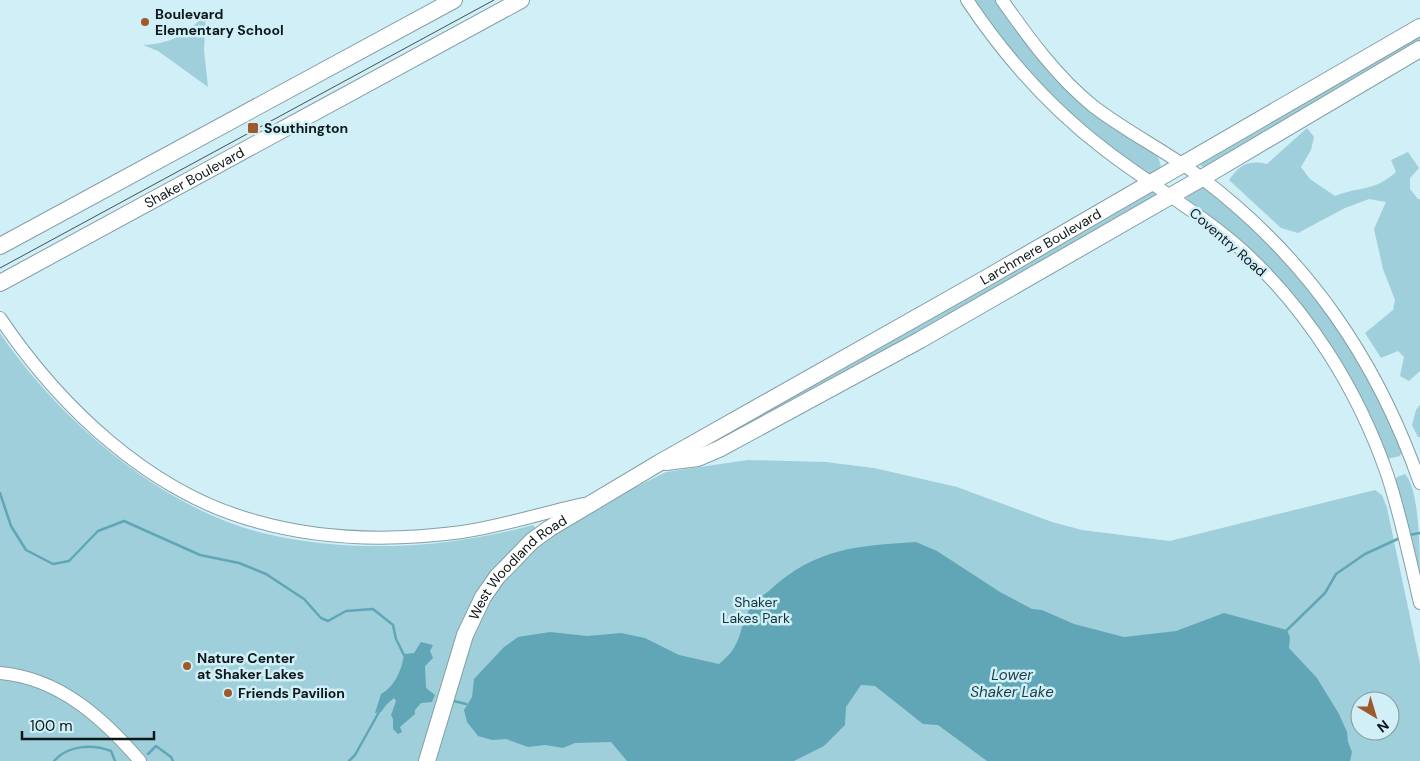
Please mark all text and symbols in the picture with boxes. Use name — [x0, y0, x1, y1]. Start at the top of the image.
place label: Boulevard Elementary School — [155, 5, 284, 39]
marker: Boulevard Elementary School — [139, 16, 151, 28]
place label: Southington — [264, 119, 348, 137]
marker: Southington — [246, 121, 260, 135]
street label: Shaker Boulevard — [141, 143, 247, 212]
street label: Coventry Road — [1186, 204, 1270, 280]
street label: Larchmere Boulevard — [977, 205, 1104, 289]
street label: West Woodland Road — [465, 511, 570, 623]
park label: Shaker Lakes Park — [722, 593, 790, 627]
place label: Nature Center at Shaker Lakes — [197, 649, 304, 683]
marker: Nature Center at Shaker Lakes — [181, 660, 193, 672]
water label: Lower Shaker Lake — [970, 665, 1054, 702]
place label: Friends Pavilion — [238, 684, 345, 702]
marker: Friends Pavilion — [222, 687, 234, 699]
north arrow — [1350, 691, 1400, 741]
scale bar — [22, 708, 155, 740]
text: 100 m — [30, 716, 73, 736]
text: N — [1373, 716, 1393, 736]

